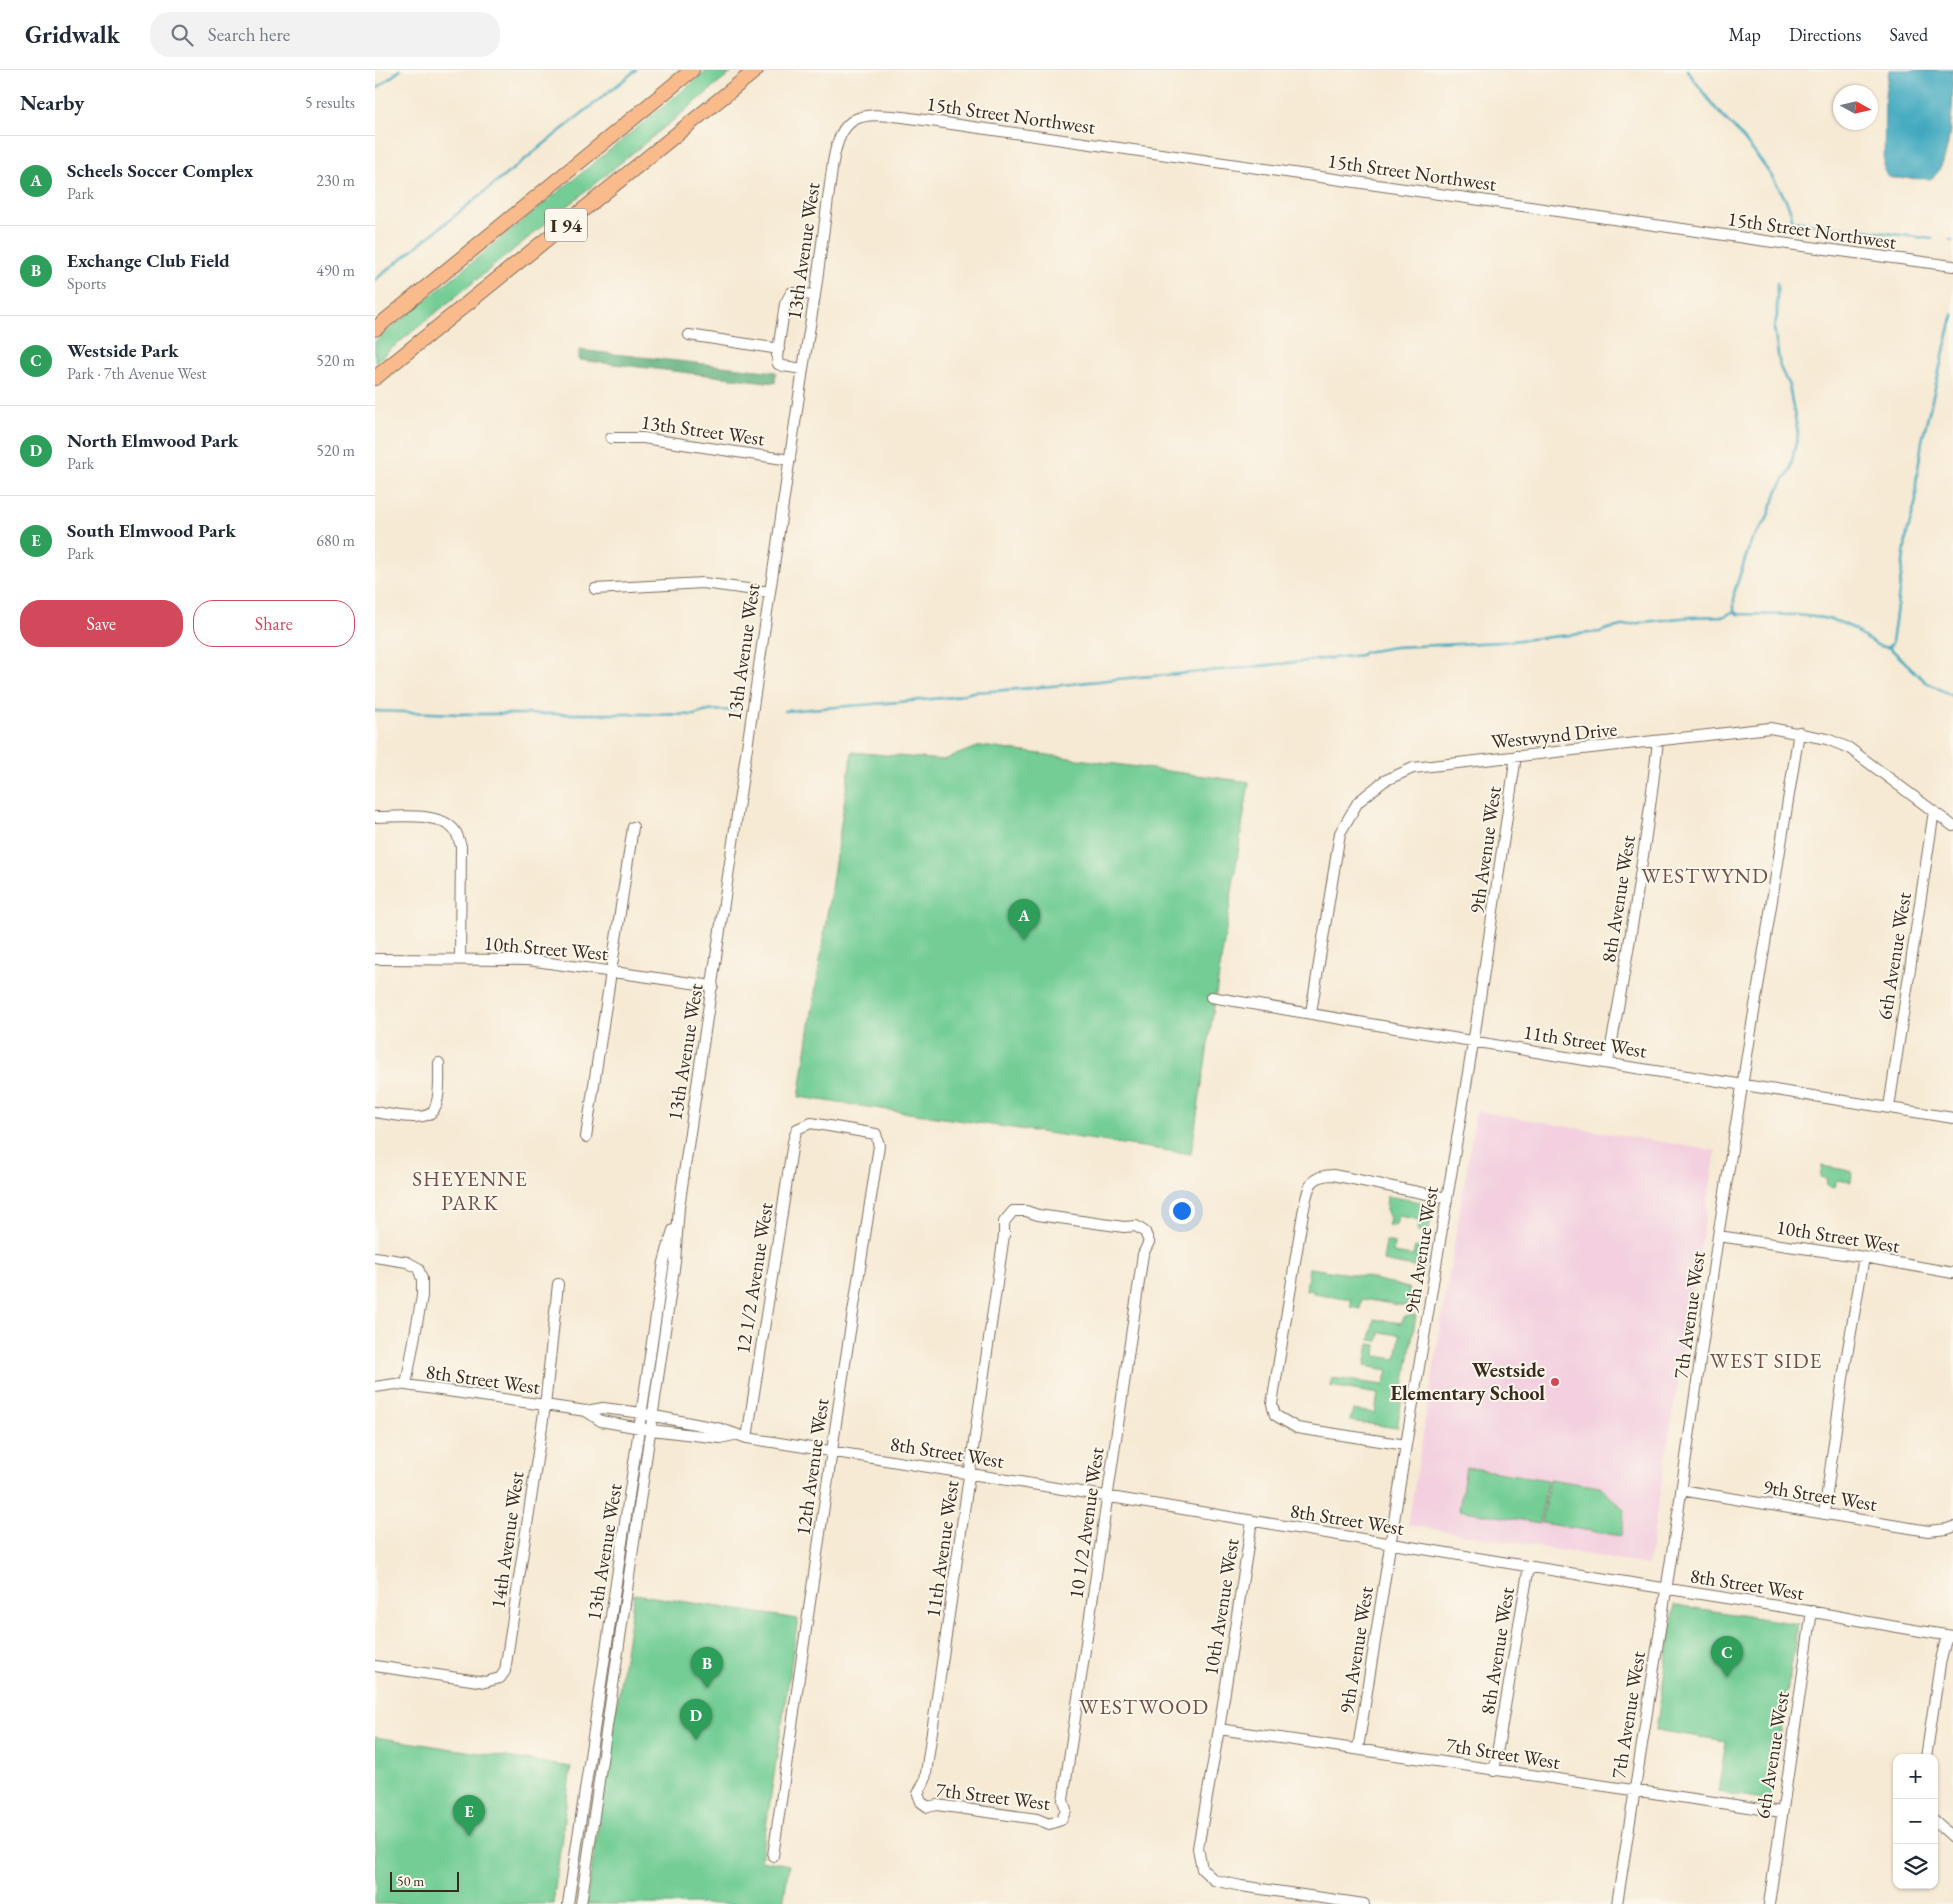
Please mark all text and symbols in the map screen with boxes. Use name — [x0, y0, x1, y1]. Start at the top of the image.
search box — [150, 12, 500, 57]
text: Gridwalk — [25, 19, 120, 50]
icon: search — [168, 21, 196, 49]
text: Search here — [208, 22, 290, 47]
text: Map — [1729, 23, 1761, 46]
text: Directions — [1789, 23, 1861, 46]
text: Saved — [1889, 23, 1928, 46]
north arrow — [1833, 85, 1878, 130]
text: Nearby — [20, 89, 84, 116]
street label: 15th Street Northwest — [925, 90, 1098, 140]
text: 5 results — [305, 92, 355, 113]
street label: 15th Street Northwest — [1326, 147, 1499, 197]
text: Scheels Soccer Complex — [67, 158, 253, 183]
text: A — [30, 170, 42, 191]
text: 230 m — [316, 170, 355, 191]
street label: 13th Avenue West — [781, 180, 826, 321]
text: Park — [67, 183, 94, 204]
street label: 15th Street Northwest — [1726, 205, 1899, 255]
road number: I 94 — [545, 208, 587, 242]
text: Exchange Club Field — [67, 248, 230, 273]
text: B — [31, 260, 41, 281]
text: 490 m — [316, 260, 355, 281]
text: Sports — [67, 273, 106, 294]
text: Westside Park — [67, 338, 179, 363]
text: C — [30, 350, 42, 371]
text: 520 m — [316, 350, 355, 371]
text: Park · 7th Avenue West — [67, 363, 207, 384]
street label: 13th Street West — [640, 408, 767, 452]
text: North Elmwood Park — [67, 428, 238, 453]
text: D — [30, 440, 42, 461]
text: 520 m — [316, 440, 355, 461]
text: Park — [67, 453, 94, 474]
text: South Elmwood Park — [67, 518, 236, 543]
text: E — [31, 530, 41, 551]
text: 680 m — [316, 530, 355, 551]
text: Park — [67, 543, 94, 564]
street label: 13th Avenue West — [721, 581, 766, 722]
button: Save — [20, 600, 183, 647]
button: Share — [193, 600, 355, 647]
street label: Westwynd Drive — [1490, 715, 1619, 755]
street label: 9th Avenue West — [1463, 784, 1507, 915]
street label: 8th Avenue West — [1595, 833, 1641, 964]
district label: WESTWYND — [1641, 862, 1769, 889]
street label: 6th Avenue West — [1871, 890, 1917, 1021]
pin: A — [1008, 899, 1040, 940]
street label: 10th Street West — [483, 930, 610, 966]
street label: 13th Avenue West — [661, 981, 709, 1122]
street label: 11th Street West — [1521, 1018, 1649, 1064]
district label: SHEYENNE PARK — [412, 1165, 528, 1216]
street label: 9th Avenue West — [1398, 1184, 1444, 1315]
your location — [1169, 1198, 1195, 1224]
street label: 12 1/2 Avenue West — [729, 1200, 779, 1355]
street label: 10th Street West — [1774, 1213, 1902, 1259]
street label: 7th Avenue West — [1667, 1249, 1711, 1380]
district label: WEST SIDE — [1710, 1347, 1822, 1374]
place label: Westside Elementary School — [1391, 1357, 1545, 1406]
street label: 8th Street West — [424, 1358, 542, 1400]
marker: Westside Elementary School — [1549, 1376, 1561, 1388]
street label: 12th Avenue West — [790, 1396, 835, 1537]
street label: 8th Street West — [888, 1430, 1007, 1474]
street label: 10 1/2 Avenue West — [1063, 1445, 1110, 1600]
street label: 14th Avenue West — [485, 1469, 530, 1610]
street label: 9th Street West — [1761, 1473, 1880, 1517]
street label: 11th Avenue West — [920, 1478, 965, 1619]
street label: 13th Avenue West — [580, 1481, 628, 1622]
street label: 8th Street West — [1288, 1497, 1407, 1541]
street label: 10th Avenue West — [1197, 1536, 1245, 1677]
street label: 8th Street West — [1688, 1562, 1807, 1606]
street label: 9th Avenue West — [1333, 1584, 1379, 1715]
street label: 8th Avenue West — [1474, 1585, 1520, 1716]
pin: C — [1711, 1636, 1743, 1677]
pin: B — [691, 1647, 723, 1688]
street label: 7th Avenue West — [1605, 1649, 1651, 1780]
street label: 6th Avenue West — [1749, 1689, 1795, 1820]
district label: WESTWOOD — [1079, 1693, 1209, 1720]
pin: D — [680, 1699, 712, 1740]
street label: 7th Street West — [1444, 1731, 1563, 1775]
map controls — [1893, 1754, 1938, 1889]
button: + — [1893, 1754, 1938, 1799]
street label: 7th Street West — [934, 1776, 1052, 1816]
pin: E — [453, 1795, 485, 1836]
button: − — [1893, 1799, 1938, 1844]
button: layers — [1893, 1844, 1938, 1889]
scale bar — [390, 1869, 459, 1892]
text: 50 m — [397, 1872, 424, 1890]

